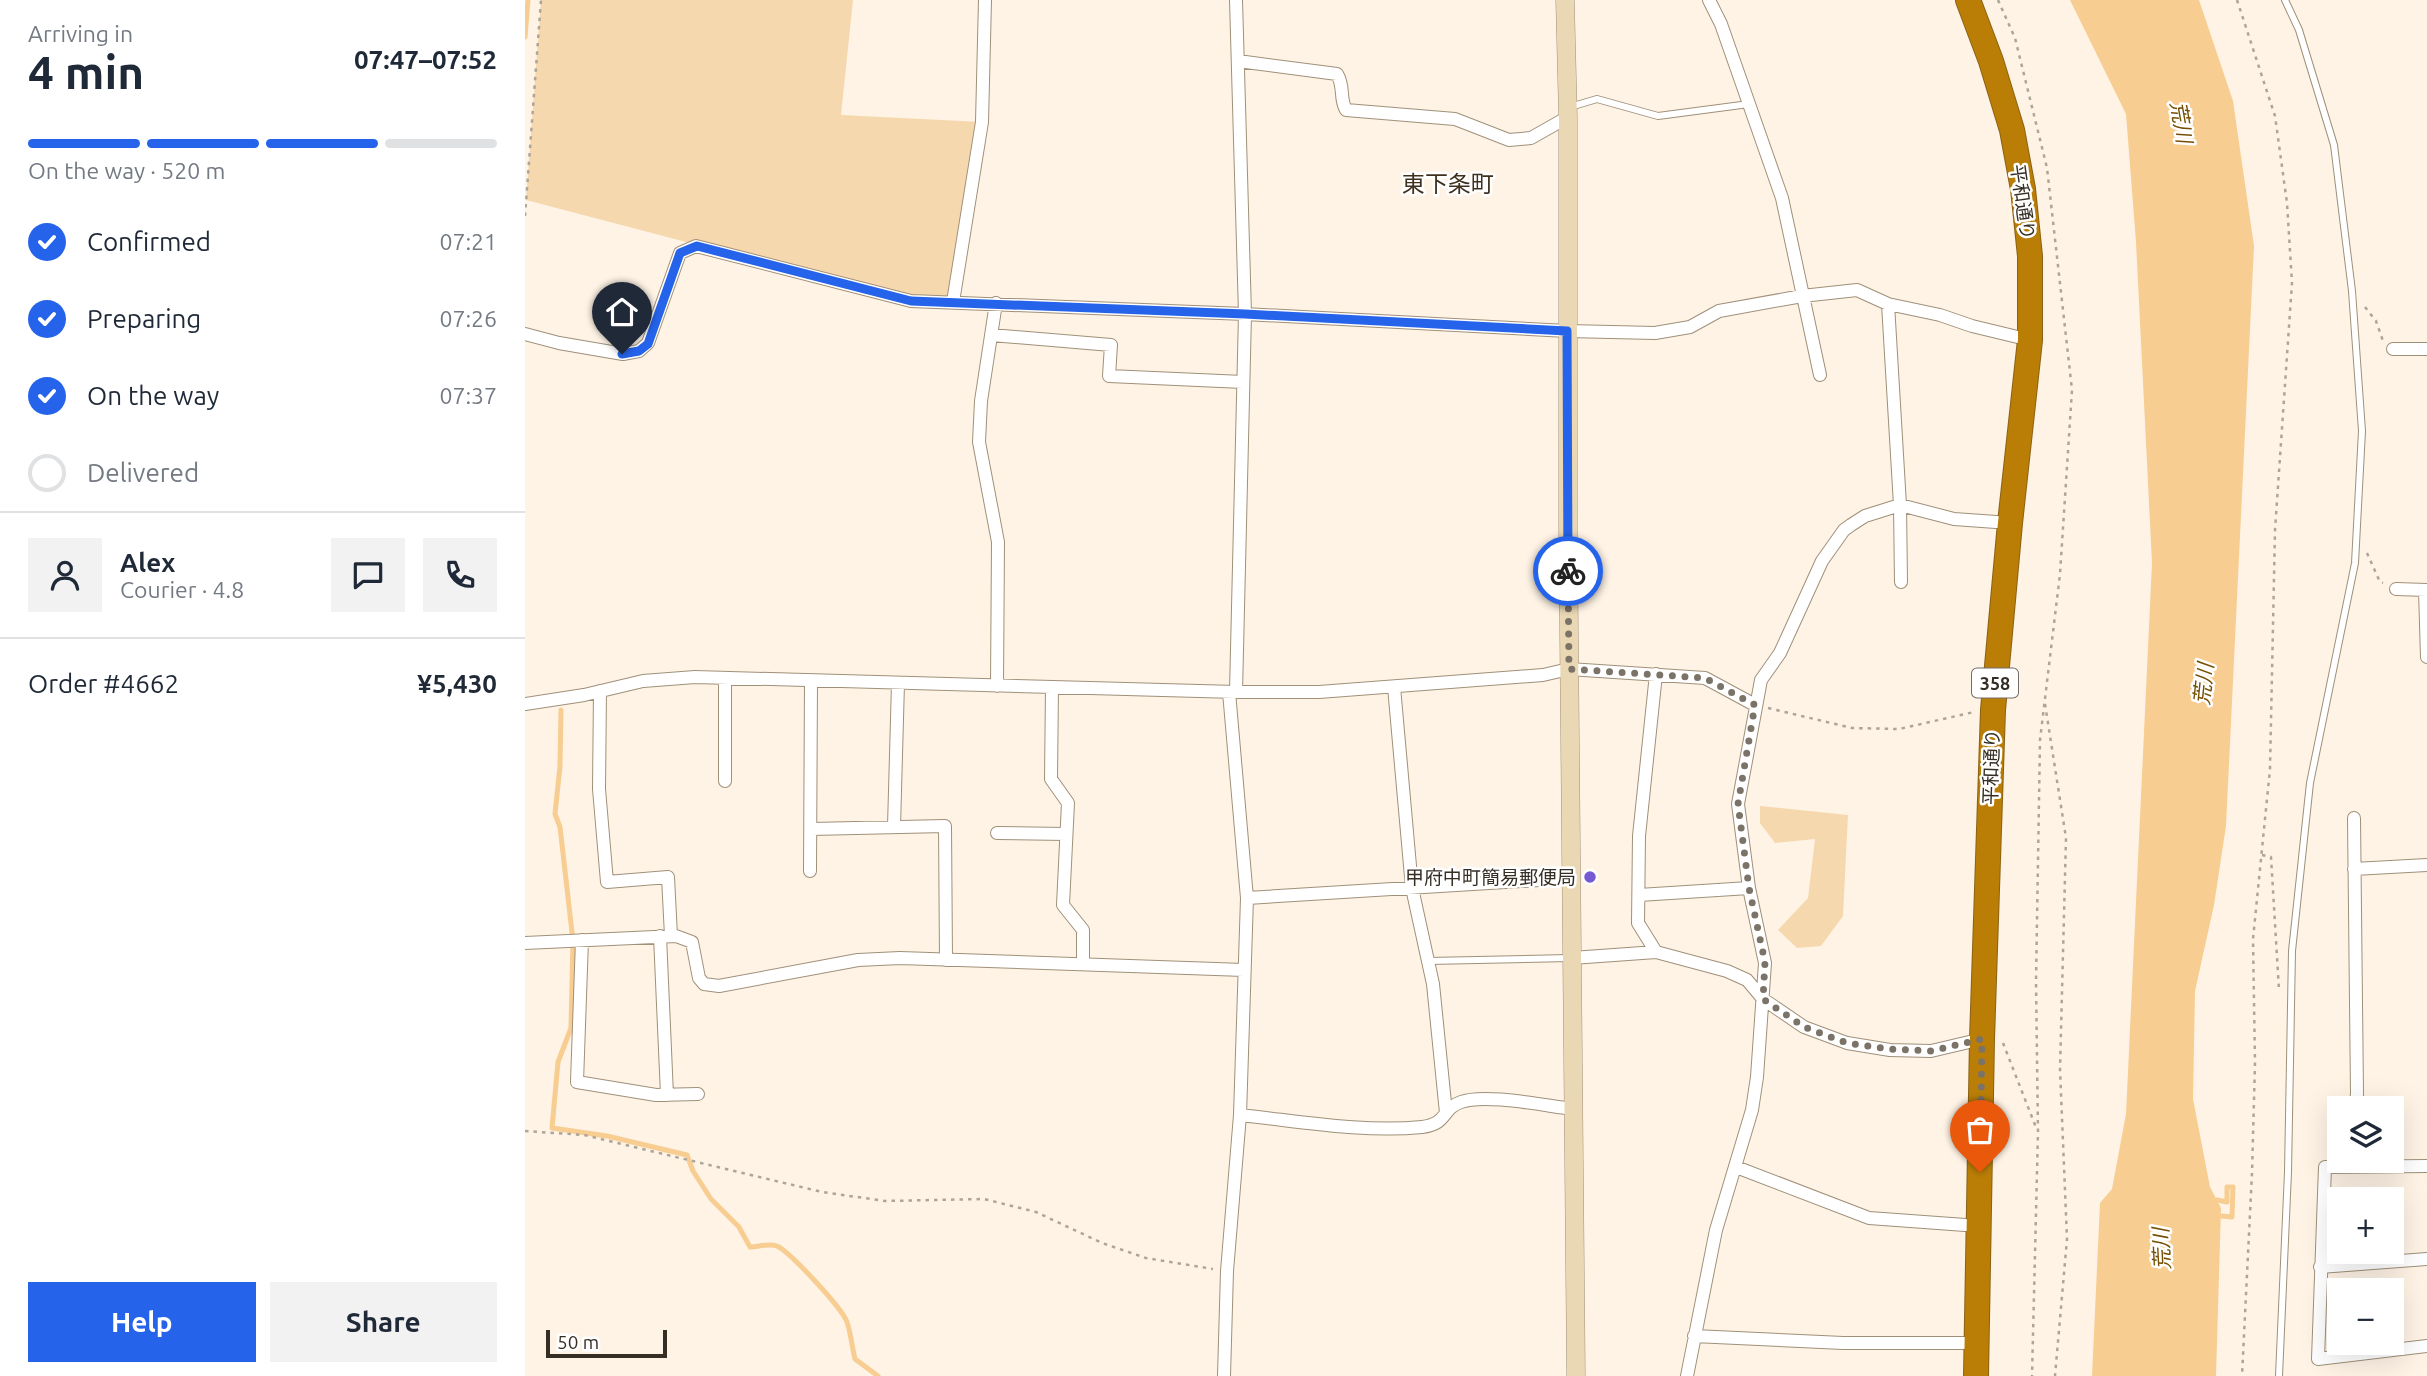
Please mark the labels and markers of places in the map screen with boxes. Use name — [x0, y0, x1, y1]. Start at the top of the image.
pin — [592, 282, 652, 354]
place label: 甲府中町簡易郵便局 — [1405, 866, 1576, 888]
marker: 甲府中町簡易郵便局 — [1582, 869, 1598, 885]
pin — [1950, 1100, 2010, 1172]

